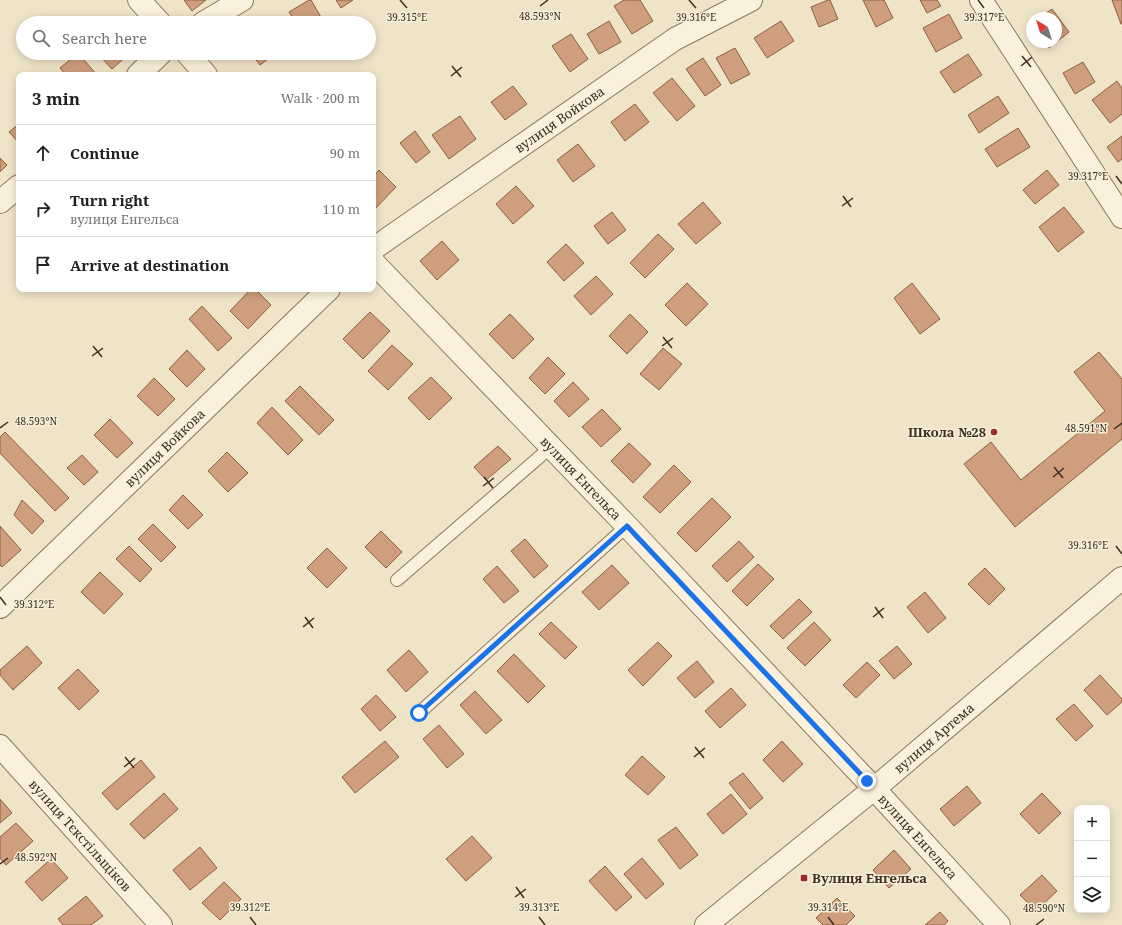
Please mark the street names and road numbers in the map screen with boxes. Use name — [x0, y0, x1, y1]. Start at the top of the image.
street label: вулиця Войкова — [511, 82, 608, 157]
street label: вулиця Войкова — [120, 405, 209, 491]
street label: вулиця Енгельса — [537, 432, 625, 524]
street label: вулиця Артема — [890, 699, 978, 777]
street label: вулиця Тєкстільщіков — [25, 775, 135, 895]
street label: вулиця Енгельса — [874, 790, 962, 883]

